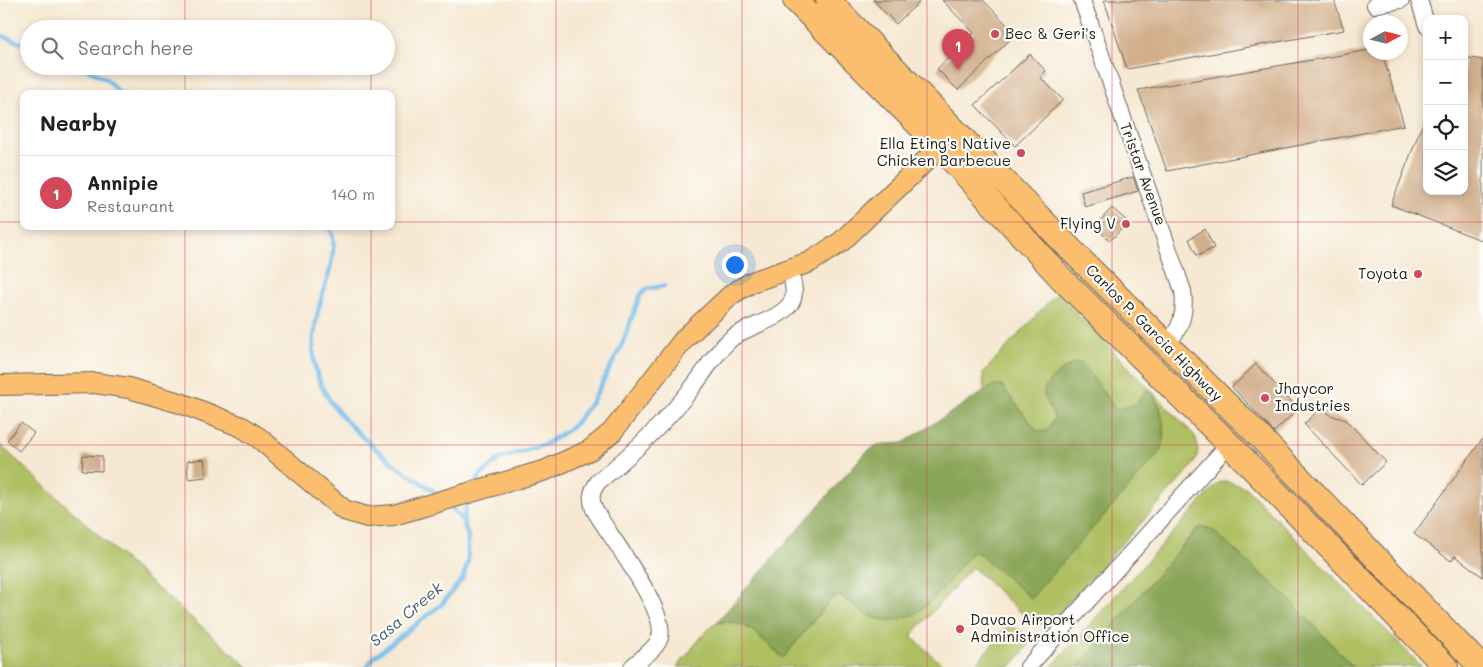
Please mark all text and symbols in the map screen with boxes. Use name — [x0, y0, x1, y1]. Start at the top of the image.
north arrow — [1363, 15, 1408, 60]
map controls — [1423, 15, 1468, 195]
button: + — [1423, 15, 1468, 60]
search box — [20, 20, 395, 75]
place label: Bec & Geri's — [1005, 23, 1096, 43]
marker: Bec & Geri's — [989, 28, 1001, 40]
pin: 1 — [942, 29, 974, 70]
icon: search — [38, 34, 66, 62]
text: Search here — [78, 35, 194, 60]
button: − — [1423, 60, 1468, 105]
button: locate — [1423, 105, 1468, 150]
text: Nearby — [40, 109, 117, 136]
street label: Tristar Avenue — [1116, 120, 1172, 228]
place label: Ella Eting's Native Chicken Barbecue — [877, 133, 1011, 170]
marker: Ella Eting's Native Chicken Barbecue — [1015, 147, 1027, 159]
button: layers — [1423, 150, 1468, 195]
text: Annipie — [87, 170, 158, 195]
text: 1 — [52, 183, 60, 204]
text: 140 m — [331, 183, 375, 204]
text: Restaurant — [87, 195, 175, 216]
place label: Flying V — [1060, 213, 1116, 233]
marker: Flying V — [1120, 218, 1132, 230]
your location — [722, 252, 748, 278]
street label: Carlos P. Garcia Highway — [1082, 259, 1228, 405]
place label: Toyota — [1358, 263, 1408, 283]
marker: Toyota — [1412, 268, 1424, 280]
place label: Jhaycor Industries — [1275, 378, 1350, 415]
marker: Jhaycor Industries — [1259, 392, 1271, 404]
water label: Sasa Creek — [365, 576, 447, 650]
place label: Davao Airport Administration Office — [970, 609, 1130, 646]
marker: Davao Airport Administration Office — [954, 623, 966, 635]

